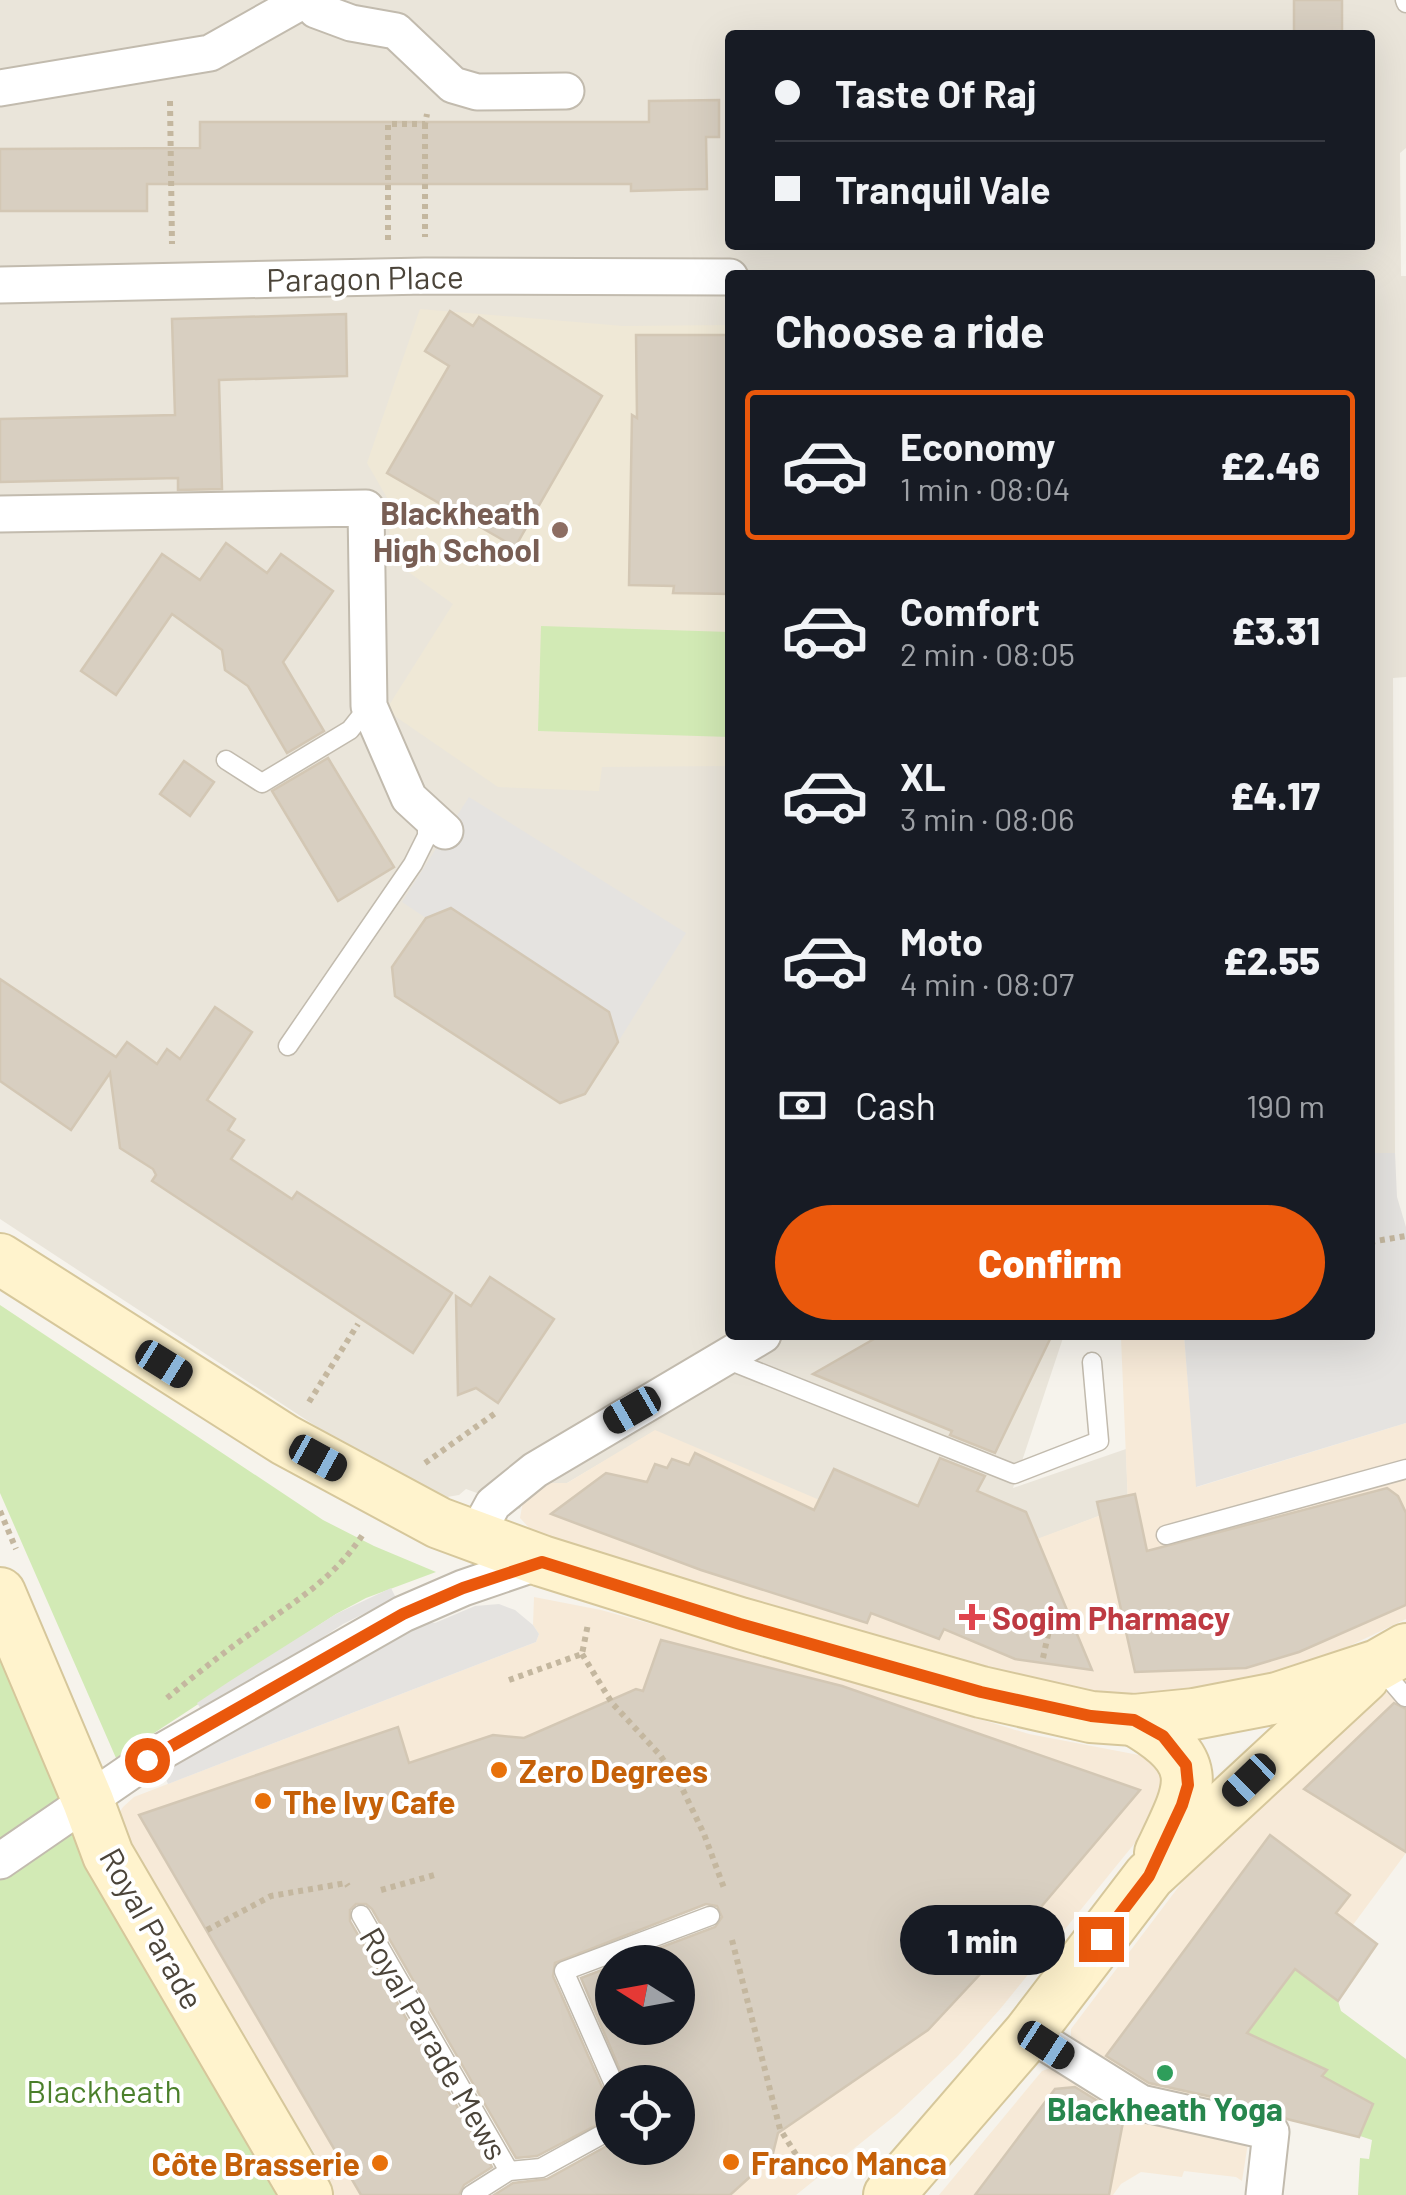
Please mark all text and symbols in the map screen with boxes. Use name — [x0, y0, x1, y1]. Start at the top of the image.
text: Taste Of Raj — [835, 70, 1036, 116]
text: Tranquil Vale — [835, 166, 1051, 212]
street label: Paragon Place — [266, 256, 464, 298]
text: Choose a ride — [775, 303, 1045, 357]
icon: car — [780, 420, 870, 510]
text: Economy — [900, 423, 1055, 469]
text: £2.46 — [1220, 442, 1320, 488]
text: 1 min · 08:04 — [900, 469, 1070, 507]
place label: Blackheath High School — [373, 493, 540, 568]
marker: Blackheath High School — [549, 519, 571, 541]
icon: car — [780, 585, 870, 675]
text: Comfort — [900, 588, 1040, 634]
text: £3.31 — [1231, 607, 1320, 653]
text: 2 min · 08:05 — [900, 634, 1075, 672]
icon: car — [780, 750, 870, 840]
text: XL — [900, 753, 946, 799]
text: £4.17 — [1230, 772, 1320, 818]
text: 3 min · 08:06 — [900, 799, 1074, 837]
icon: car — [780, 915, 870, 1005]
text: Moto — [900, 918, 983, 964]
text: £2.55 — [1223, 937, 1320, 983]
text: 4 min · 08:07 — [900, 964, 1074, 1002]
icon: cash — [775, 1078, 830, 1133]
text: Cash — [855, 1082, 936, 1128]
text: 190 m — [1246, 1086, 1325, 1124]
button: Confirm — [775, 1205, 1325, 1320]
car — [131, 1335, 197, 1393]
car — [599, 1382, 665, 1438]
car — [284, 1430, 352, 1486]
place label: Sogim Pharmacy — [992, 1598, 1230, 1636]
marker: Sogim Pharmacy — [961, 1606, 983, 1628]
route start — [125, 1738, 170, 1783]
car — [1217, 1748, 1281, 1812]
place label: Zero Degrees — [519, 1751, 708, 1789]
marker: Zero Degrees — [488, 1759, 510, 1781]
place label: The Ivy Cafe — [283, 1782, 455, 1820]
marker: The Ivy Cafe — [252, 1790, 274, 1812]
street label: Royal Parade — [93, 1841, 213, 2015]
callout: 1 min — [901, 1904, 1066, 1974]
route end — [1079, 1917, 1124, 1962]
street label: Royal Parade Mews — [353, 1920, 517, 2166]
text: 1 min — [947, 1921, 1018, 1959]
north arrow — [595, 1945, 695, 2045]
map controls — [595, 1945, 695, 2165]
car — [1013, 2016, 1079, 2074]
marker: Blackheath Yoga — [1154, 2062, 1176, 2084]
button: locate — [595, 2065, 695, 2165]
park label: Blackheath — [26, 2071, 182, 2109]
place label: Blackheath Yoga — [1047, 2089, 1283, 2127]
place label: Franco Manca — [751, 2143, 947, 2181]
place label: Côte Brasserie — [152, 2144, 360, 2182]
marker: Franco Manca — [720, 2151, 742, 2173]
marker: Côte Brasserie — [369, 2152, 391, 2174]

